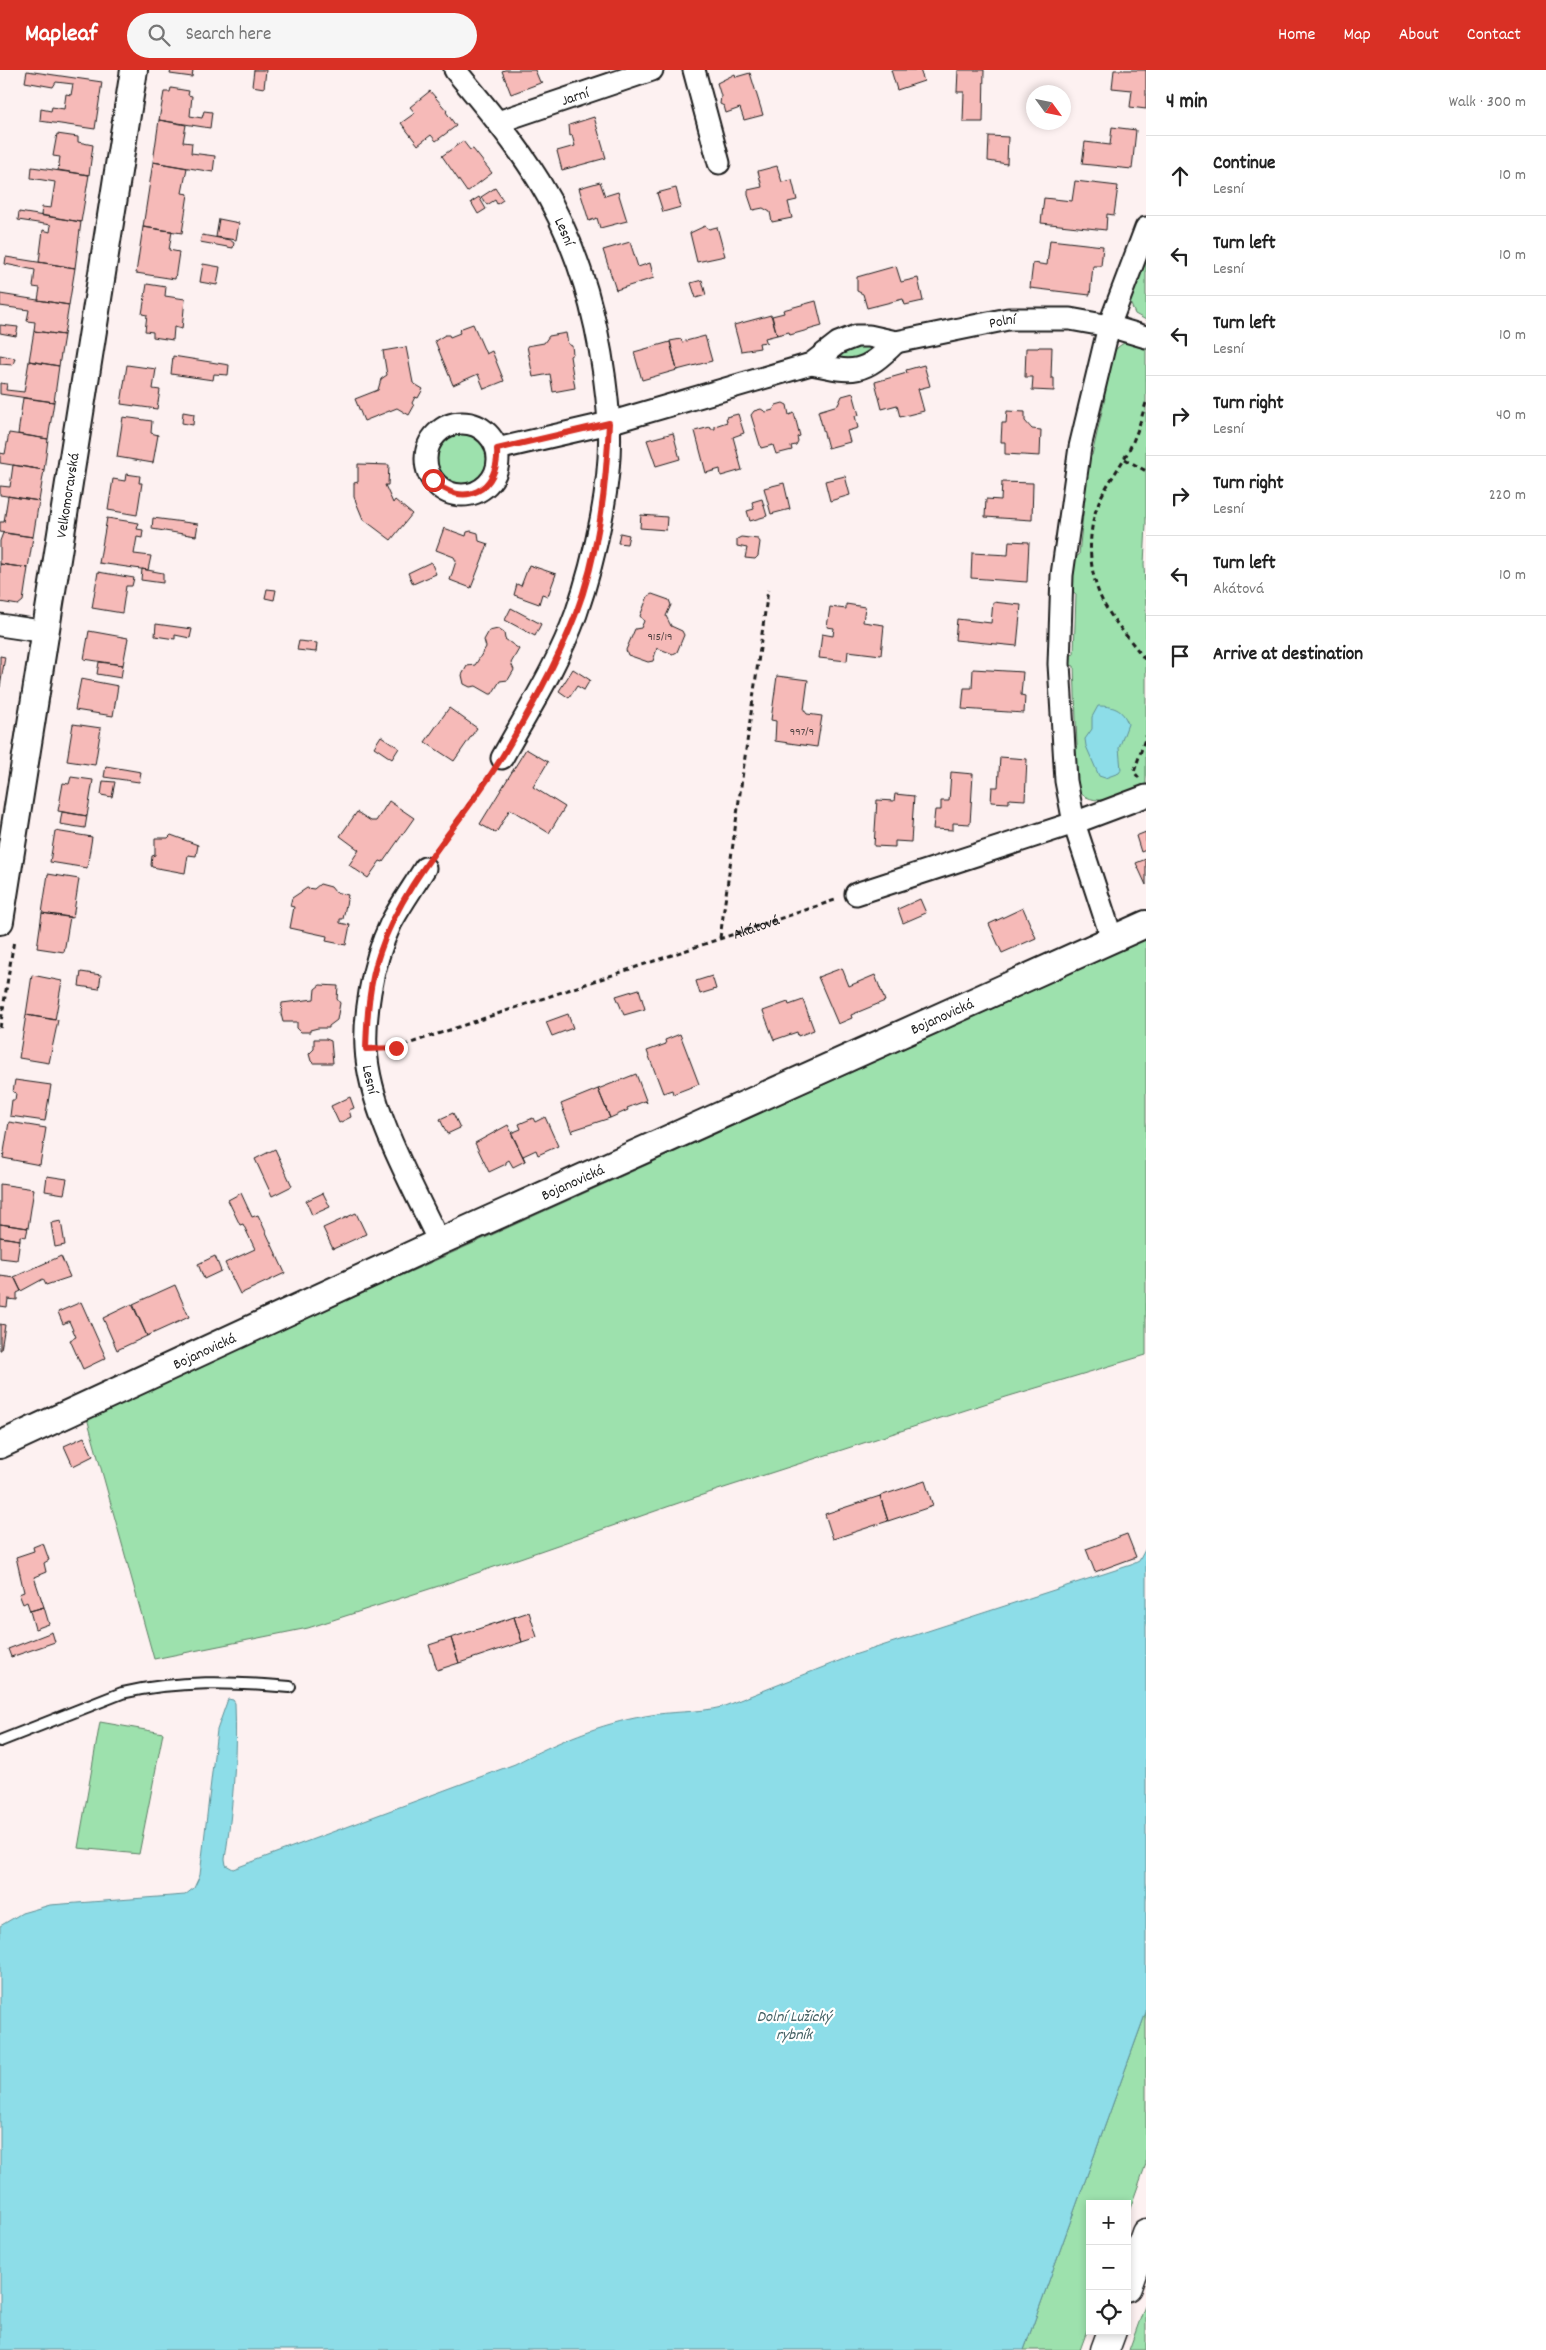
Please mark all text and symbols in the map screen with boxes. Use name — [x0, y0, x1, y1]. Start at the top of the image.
search box — [127, 13, 477, 58]
text: Mapleaf — [25, 18, 97, 52]
icon: search — [145, 21, 173, 49]
text: Search here — [185, 22, 271, 49]
text: Home — [1278, 23, 1315, 48]
text: Map — [1343, 23, 1371, 48]
text: About — [1399, 23, 1439, 48]
text: Contact — [1467, 23, 1521, 48]
street label: Jarní — [559, 83, 593, 113]
north arrow — [1026, 85, 1071, 130]
text: 4 min — [1166, 88, 1208, 118]
text: Walk · 300 m — [1449, 91, 1526, 114]
text: Continue — [1213, 151, 1275, 178]
icon: ahead — [1166, 162, 1194, 190]
text: 10 m — [1499, 164, 1526, 187]
text: Lesní — [1213, 178, 1244, 201]
street label: Lesní — [547, 214, 579, 251]
text: Turn left — [1213, 231, 1276, 258]
icon: left — [1166, 242, 1194, 270]
text: 10 m — [1499, 244, 1526, 267]
text: Lesní — [1213, 258, 1244, 281]
street label: Polní — [987, 310, 1017, 336]
text: Turn left — [1213, 311, 1276, 338]
icon: left — [1166, 322, 1194, 350]
text: 10 m — [1499, 324, 1526, 347]
text: Lesní — [1213, 338, 1244, 361]
text: Turn right — [1213, 391, 1284, 418]
icon: right — [1166, 402, 1194, 430]
text: 40 m — [1496, 404, 1526, 427]
text: Lesní — [1213, 418, 1244, 441]
street label: Velkomoravská — [51, 451, 87, 540]
route start — [422, 469, 445, 492]
text: Turn right — [1213, 471, 1284, 498]
icon: right — [1166, 482, 1194, 510]
text: 220 m — [1489, 484, 1526, 507]
text: Lesní — [1213, 498, 1244, 521]
text: Turn left — [1213, 551, 1276, 578]
icon: left — [1166, 562, 1194, 590]
text: 10 m — [1499, 564, 1526, 587]
text: Akátová — [1213, 578, 1264, 601]
house number: 915/19 — [647, 629, 673, 646]
icon: arrive — [1166, 642, 1194, 670]
text: Arrive at destination — [1213, 642, 1363, 669]
house number: 997/9 — [790, 724, 814, 741]
street label: Akátová — [731, 910, 783, 947]
street label: Bojanovická — [908, 994, 978, 1041]
route end — [385, 1037, 408, 1060]
street label: Lesní — [355, 1064, 383, 1098]
street label: Bojanovická — [538, 1160, 609, 1208]
street label: Bojanovická — [170, 1328, 241, 1376]
water label: Dolní Lužický rybník — [757, 2006, 834, 2047]
map controls — [1086, 2200, 1131, 2335]
button: + — [1086, 2200, 1131, 2245]
button: − — [1086, 2245, 1131, 2290]
button: locate — [1086, 2290, 1131, 2335]

